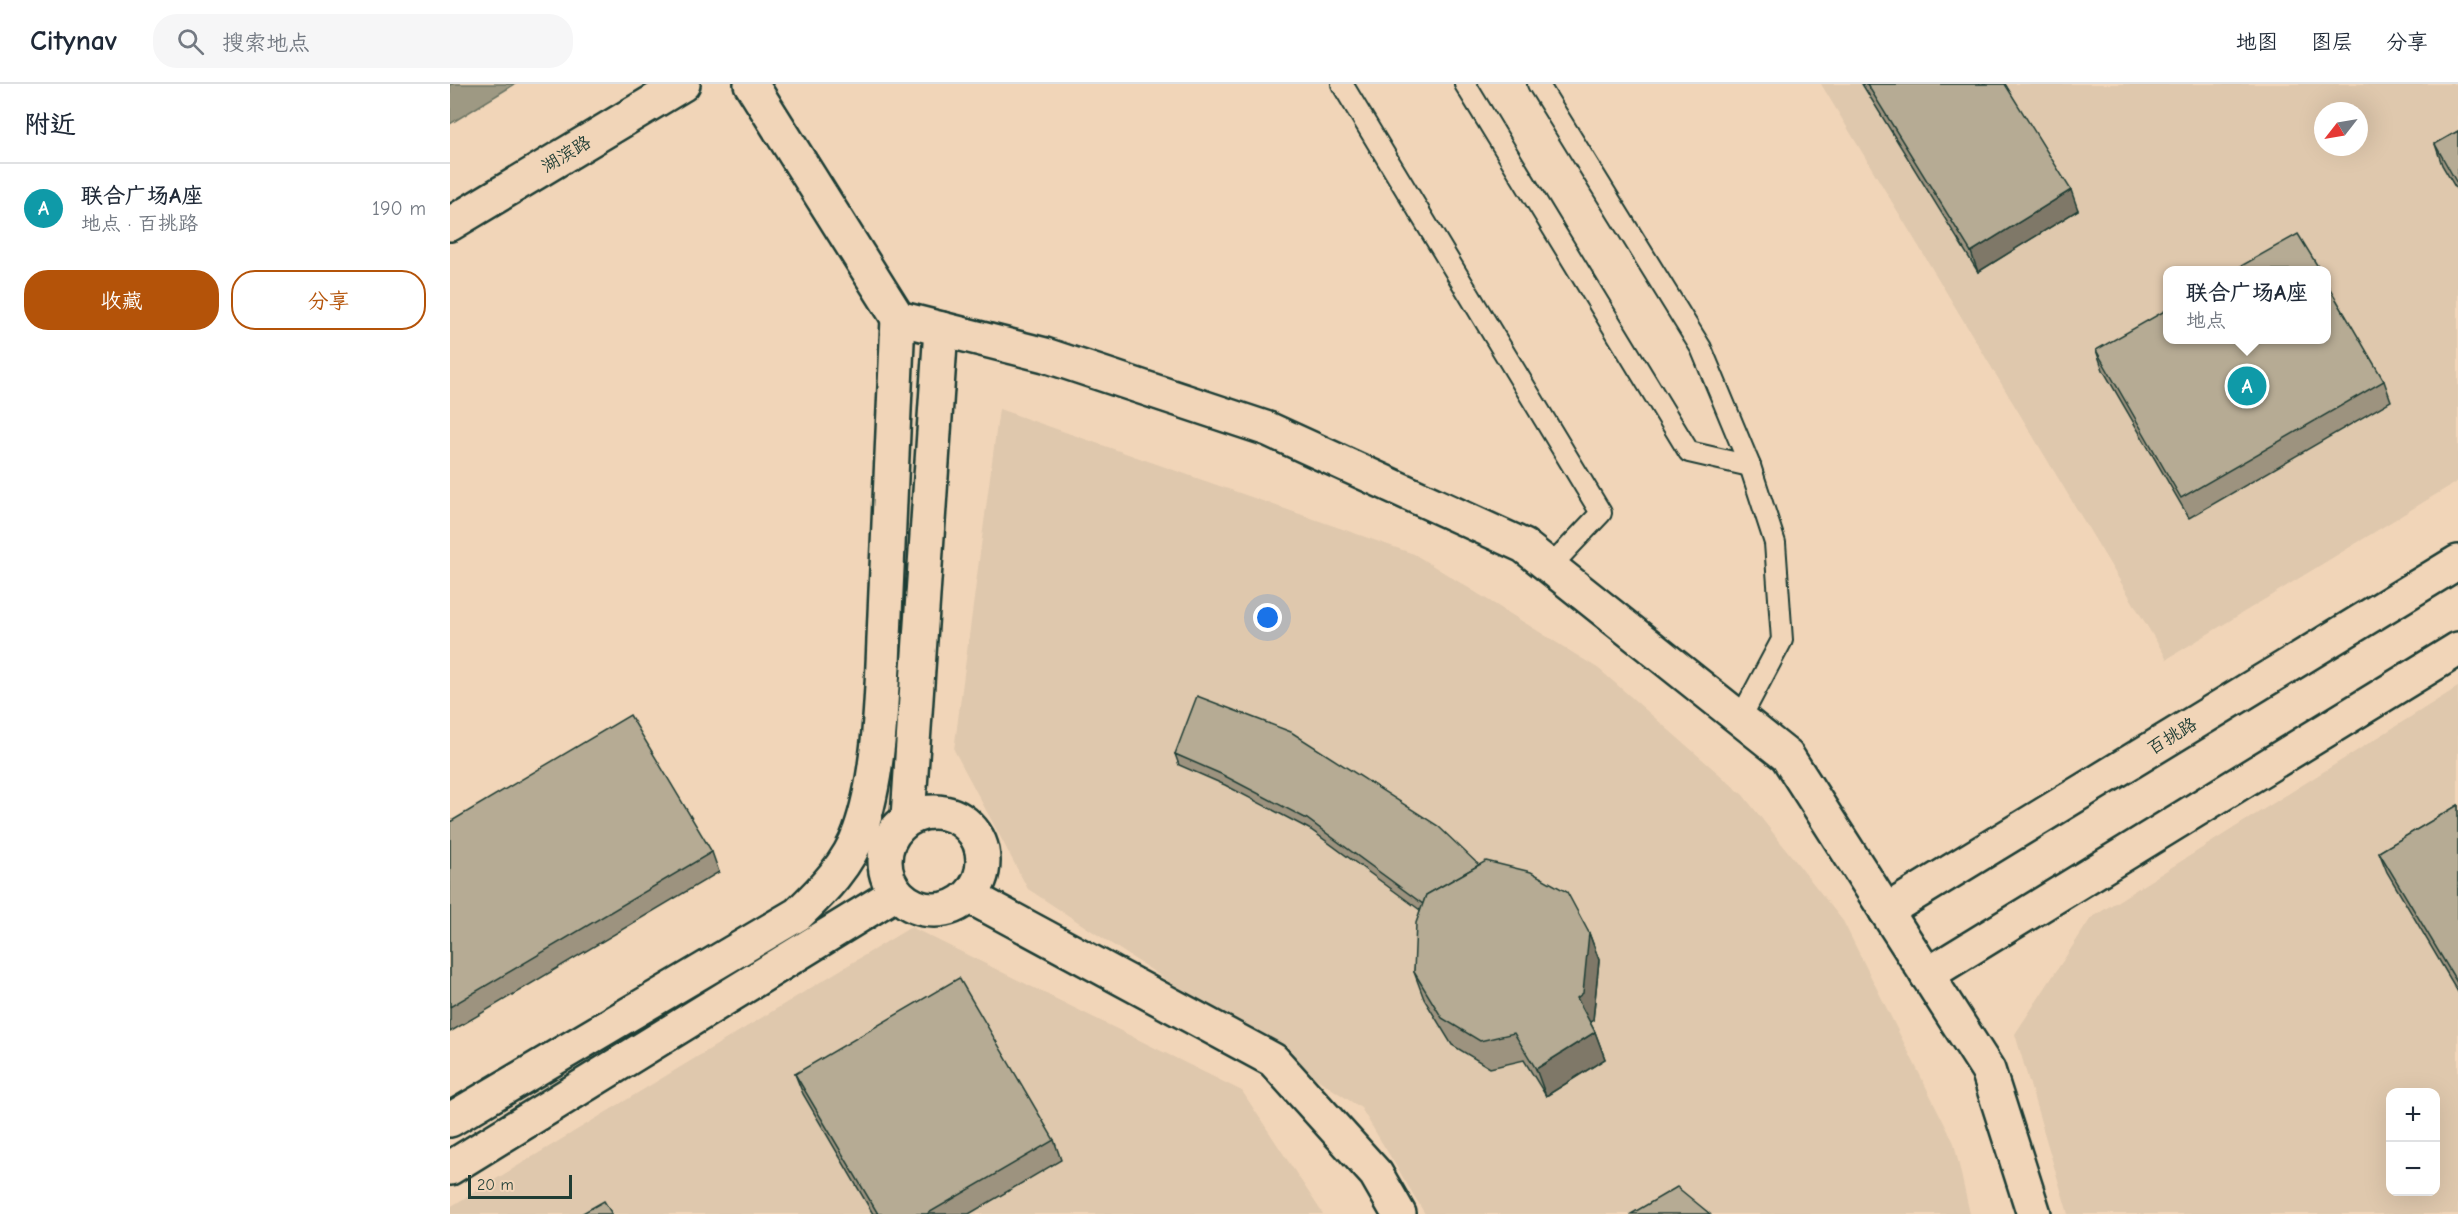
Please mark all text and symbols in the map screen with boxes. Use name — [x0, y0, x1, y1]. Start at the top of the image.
search box — [153, 14, 573, 68]
text: Citynav — [30, 25, 117, 57]
icon: search — [174, 25, 207, 58]
text: 搜索地点 — [222, 30, 310, 56]
text: 地图 — [2236, 30, 2278, 54]
text: 图层 — [2311, 30, 2353, 54]
text: 分享 — [2386, 30, 2428, 54]
north arrow — [2314, 102, 2368, 156]
text: 附近 — [24, 110, 76, 140]
street label: 湖滨路 — [538, 132, 595, 177]
text: 联合广场A座 — [81, 183, 203, 209]
text: A — [38, 197, 49, 220]
text: 190 m — [372, 197, 426, 220]
text: 地点 · 百挑路 — [81, 212, 198, 235]
popup — [2163, 266, 2331, 344]
button: 收藏 — [24, 270, 219, 330]
button: 分享 — [231, 270, 426, 330]
text: 联合广场A座 — [2186, 280, 2308, 306]
text: 地点 — [2186, 309, 2226, 332]
pin: A — [2228, 364, 2266, 408]
your location — [1253, 603, 1282, 632]
street label: 百挑路 — [2144, 714, 2201, 759]
map controls — [2386, 1088, 2440, 1196]
button: + — [2386, 1088, 2440, 1142]
button: − — [2386, 1142, 2440, 1196]
scale bar — [468, 1172, 572, 1200]
text: 20 m — [477, 1176, 514, 1194]

